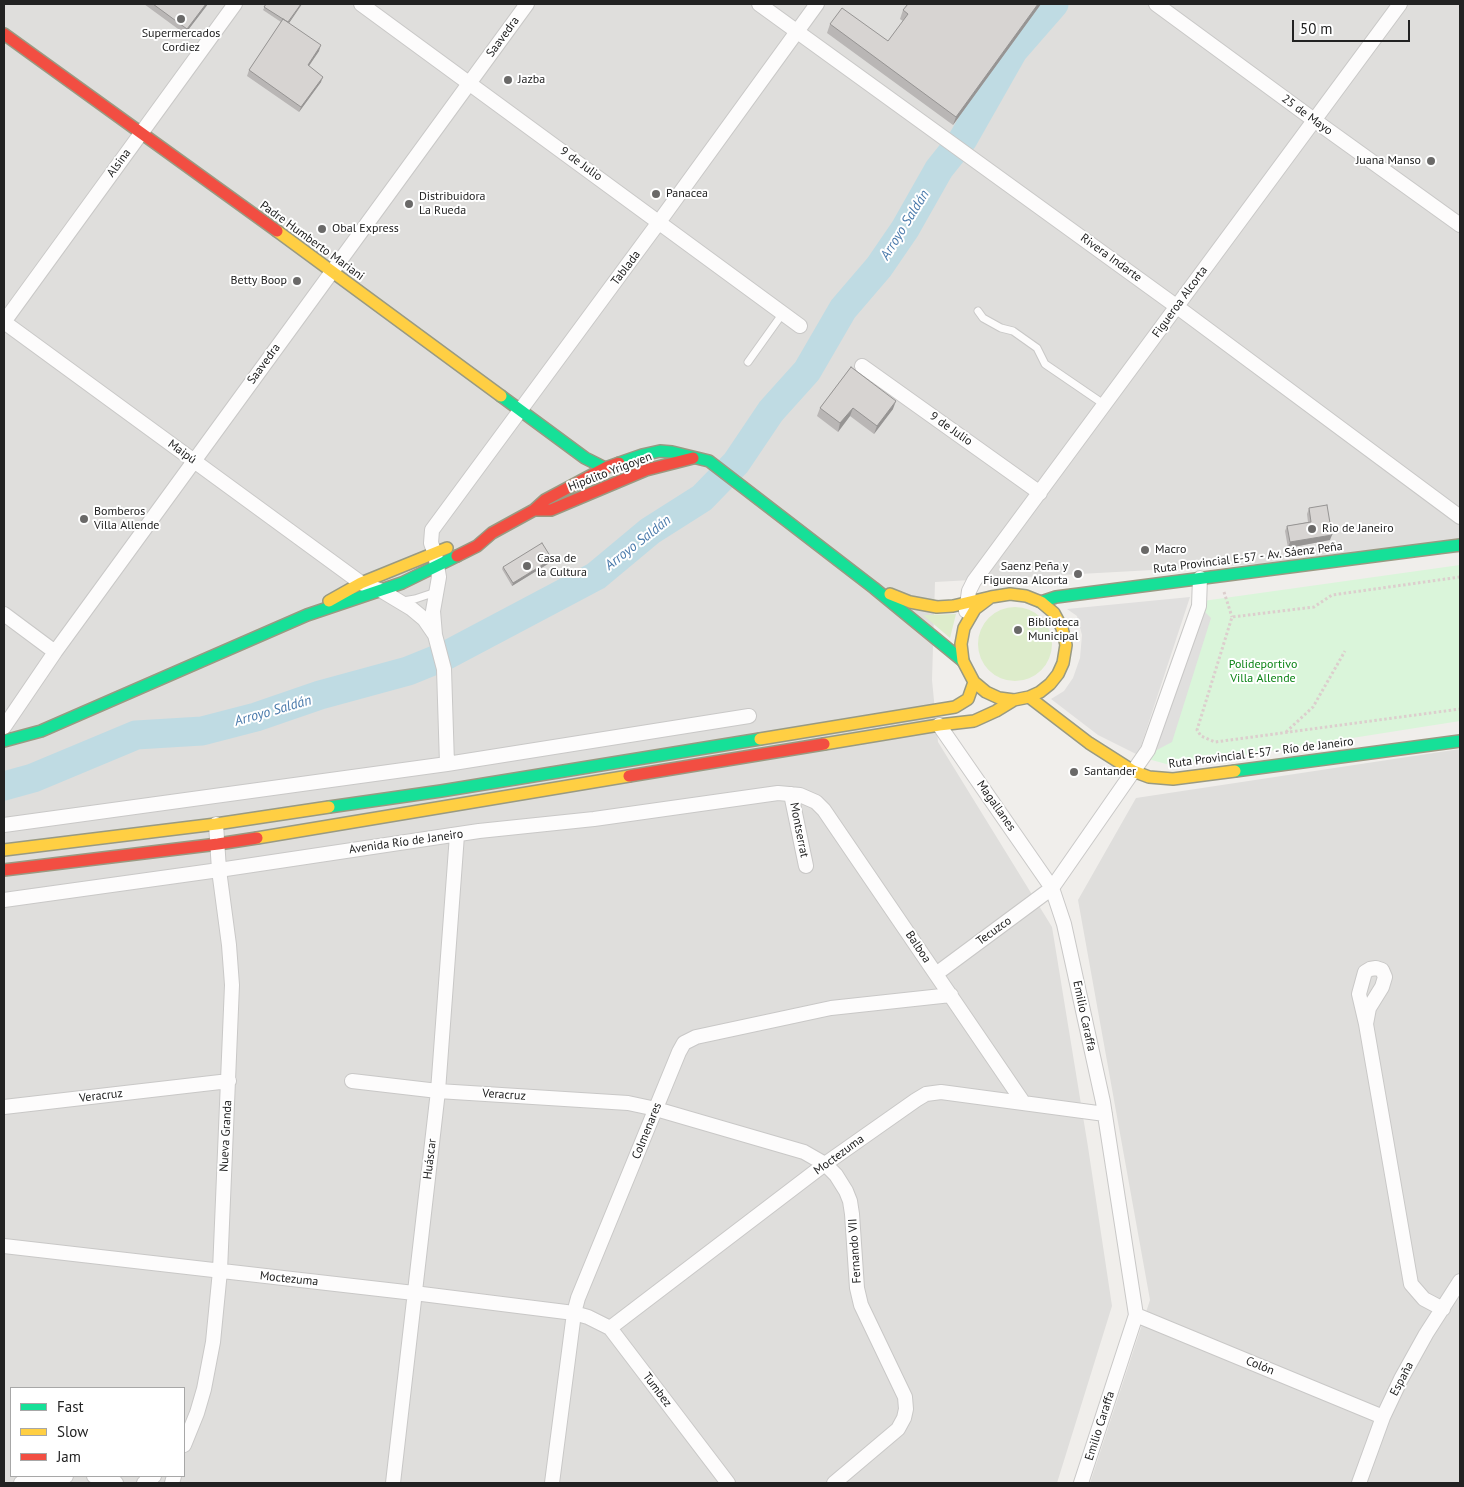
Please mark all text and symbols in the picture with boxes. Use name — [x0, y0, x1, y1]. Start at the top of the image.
scale bar — [1294, 10, 1412, 42]
marker: Supermercados Cordiez — [175, 13, 187, 25]
street label: Saavedra — [484, 14, 522, 60]
text: 50 m — [1300, 19, 1333, 38]
place label: Supermercados Cordiez — [142, 27, 220, 55]
place label: Jazba — [518, 73, 545, 87]
marker: Jazba — [502, 74, 514, 86]
street label: 25 de Mayo — [1279, 92, 1335, 138]
street label: 9 de Julio — [557, 144, 605, 184]
street label: Alsina — [104, 146, 134, 180]
place label: Juana Manso — [1356, 154, 1421, 168]
marker: Juana Manso — [1425, 155, 1437, 167]
place label: Panacea — [666, 187, 708, 201]
water label: Arroyo Saldán — [877, 187, 933, 263]
marker: Panacea — [650, 188, 662, 200]
place label: Distribuidora La Rueda — [419, 190, 486, 218]
street label: Padre Humberto Mariani — [257, 198, 367, 284]
marker: Distribuidora La Rueda — [403, 198, 415, 210]
place label: Obal Express — [332, 222, 399, 236]
marker: Obal Express — [316, 223, 328, 235]
street label: Rivera Indarte — [1078, 231, 1144, 285]
street label: Tablada — [608, 248, 644, 288]
street label: Figueroa Alcorta — [1149, 264, 1211, 340]
place label: Betty Boop — [231, 274, 287, 288]
marker: Betty Boop — [291, 275, 303, 287]
street label: Saavedra — [245, 341, 283, 387]
street label: 9 de Julio — [927, 409, 975, 449]
street label: Maipú — [165, 437, 199, 467]
street label: Hipólito Yrigoyen — [566, 449, 654, 495]
place label: Bomberos Villa Allende — [94, 505, 159, 533]
water label: Arroyo Saldán — [602, 512, 674, 574]
marker: Bomberos Villa Allende — [78, 513, 90, 525]
place label: Rio de Janeiro — [1322, 522, 1394, 536]
marker: Rio de Janeiro — [1306, 523, 1318, 535]
street label: Ruta Provincial E-57 - Av. Sáenz Peña — [1153, 539, 1343, 577]
place label: Macro — [1155, 543, 1186, 557]
marker: Macro — [1139, 544, 1151, 556]
place label: Casa de la Cultura — [537, 552, 587, 580]
marker: Casa de la Cultura — [521, 560, 533, 572]
place label: Saenz Peña y Figueroa Alcorta — [983, 560, 1068, 588]
marker: Saenz Peña y Figueroa Alcorta — [1072, 568, 1084, 580]
place label: Biblioteca Municipal — [1028, 616, 1079, 644]
marker: Biblioteca Municipal — [1012, 624, 1024, 636]
park label: Polideportivo Villa Allende — [1229, 658, 1297, 686]
water label: Arroyo Saldán — [233, 692, 313, 730]
street label: Ruta Provincial E-57 - Río de Janeiro — [1168, 735, 1354, 771]
place label: Santander — [1084, 765, 1136, 779]
marker: Santander — [1068, 766, 1080, 778]
street label: Magallanes — [973, 778, 1019, 834]
street label: Montserrat — [787, 801, 811, 859]
street label: Avenida Río de Janeiro — [348, 827, 464, 857]
street label: Tecuzco — [974, 914, 1014, 948]
street label: Balboa — [902, 928, 934, 966]
street label: Emilio Caraffa — [1069, 979, 1099, 1053]
street label: Veracruz — [78, 1086, 124, 1106]
street label: Veracruz — [482, 1086, 526, 1104]
street label: Nueva Granda — [217, 1100, 235, 1172]
street label: Colmenares — [629, 1101, 665, 1161]
street label: Moctezuma — [811, 1132, 867, 1178]
street label: Huáscar — [420, 1138, 440, 1180]
street label: Fernando VII — [846, 1218, 864, 1284]
street label: Moctezuma — [259, 1269, 319, 1289]
street label: Colón — [1244, 1354, 1276, 1378]
street label: España — [1387, 1360, 1417, 1398]
street label: Tumbez — [639, 1370, 675, 1410]
legend — [10, 1387, 185, 1477]
street label: Emilio Caraffa — [1082, 1390, 1118, 1462]
text: Fast — [57, 1397, 84, 1416]
text: Slow — [57, 1422, 88, 1441]
text: Jam — [57, 1447, 81, 1466]

